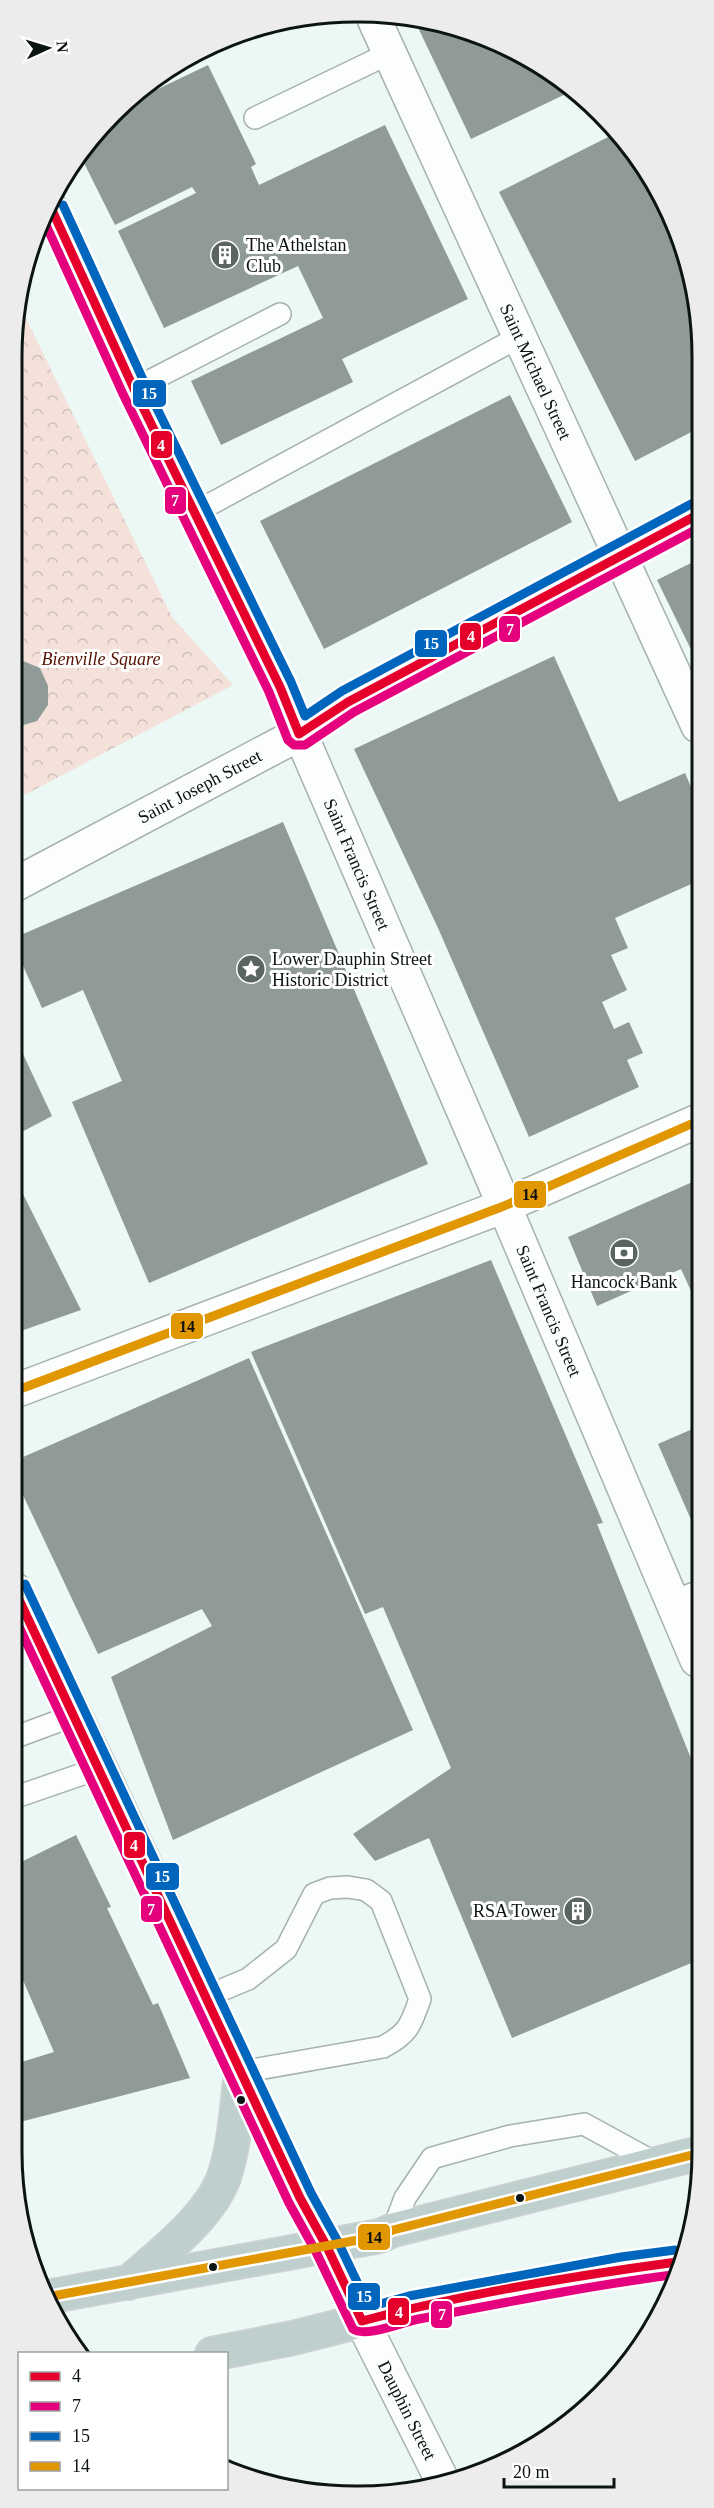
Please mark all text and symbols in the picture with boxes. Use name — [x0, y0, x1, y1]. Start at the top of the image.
north arrow — [18, 18, 78, 78]
text: N — [54, 41, 71, 54]
place label: The Athelstan Club — [246, 235, 346, 276]
building icon: The Athelstan Club — [209, 239, 241, 271]
street label: Saint Michael Street — [496, 301, 575, 443]
line badge: 15 — [132, 379, 167, 408]
text: 15 — [141, 385, 157, 402]
line badge: 4 — [150, 430, 173, 459]
text: 4 — [157, 437, 165, 454]
line badge: 7 — [164, 486, 187, 515]
text: 7 — [171, 492, 179, 509]
line badge: 7 — [498, 615, 521, 643]
text: 7 — [506, 621, 514, 638]
line badge: 4 — [459, 622, 482, 651]
text: 4 — [467, 628, 475, 645]
line badge: 15 — [414, 629, 448, 658]
text: 15 — [423, 635, 439, 652]
park label: Bienville Square — [42, 649, 160, 669]
street label: Saint Joseph Street — [135, 746, 265, 828]
street label: Saint Francis Street — [320, 796, 394, 933]
place label: Lower Dauphin Street Historic District — [272, 949, 432, 990]
place icon: Lower Dauphin Street Historic District — [235, 953, 267, 985]
line badge: 14 — [513, 1180, 547, 1209]
text: 14 — [522, 1186, 538, 1203]
bank icon: Hancock Bank — [608, 1237, 640, 1269]
street label: Saint Francis Street — [512, 1242, 586, 1380]
place label: Hancock Bank — [571, 1272, 677, 1292]
line badge: 14 — [170, 1312, 204, 1340]
text: 14 — [179, 1318, 195, 1335]
line badge: 4 — [123, 1831, 146, 1859]
text: 4 — [130, 1837, 138, 1854]
line badge: 15 — [145, 1862, 180, 1891]
text: 15 — [154, 1868, 170, 1885]
line badge: 7 — [140, 1895, 163, 1923]
building icon: RSA Tower — [562, 1895, 594, 1927]
text: 7 — [147, 1901, 155, 1918]
place label: RSA Tower — [473, 1901, 557, 1921]
unlabelled marker — [235, 2094, 247, 2106]
unlabelled marker — [514, 2192, 526, 2204]
line badge: 14 — [357, 2223, 391, 2251]
text: 14 — [366, 2229, 382, 2246]
unlabelled marker — [207, 2261, 219, 2273]
line badge: 15 — [347, 2282, 381, 2311]
text: 15 — [356, 2288, 372, 2305]
line badge: 4 — [387, 2297, 410, 2326]
line badge: 7 — [430, 2300, 453, 2329]
text: 4 — [395, 2304, 403, 2321]
text: 7 — [438, 2306, 446, 2323]
legend — [18, 2352, 228, 2490]
street label: Dauphin Street — [374, 2357, 440, 2463]
text: 4 — [72, 2366, 81, 2386]
text: 7 — [72, 2396, 81, 2416]
text: 15 — [72, 2426, 90, 2446]
scale bar — [504, 2451, 614, 2489]
text: 14 — [72, 2456, 90, 2476]
text: 20 m — [513, 2462, 550, 2482]

